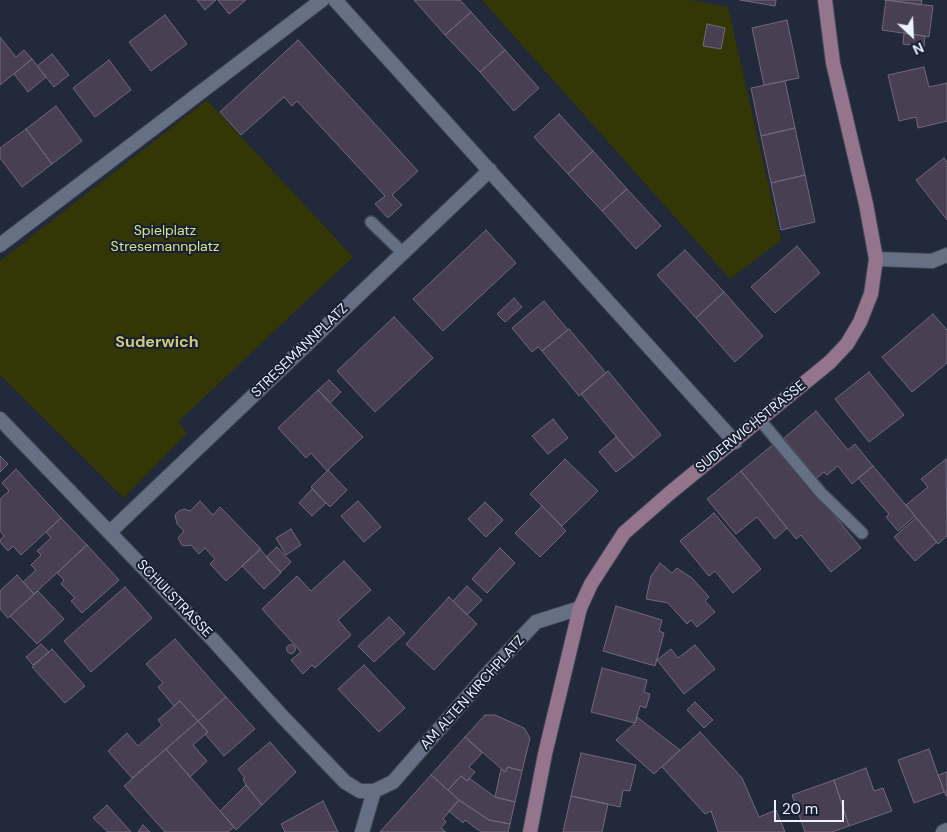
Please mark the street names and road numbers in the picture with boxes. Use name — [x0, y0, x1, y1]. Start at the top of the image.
street label: STRESEMANNPLATZ — [248, 301, 352, 401]
street label: SUDERWICHSTRASSE — [693, 377, 809, 477]
street label: SCHULSTRASSE — [133, 557, 215, 641]
street label: AM ALTEN KIRCHPLATZ — [417, 633, 529, 753]

